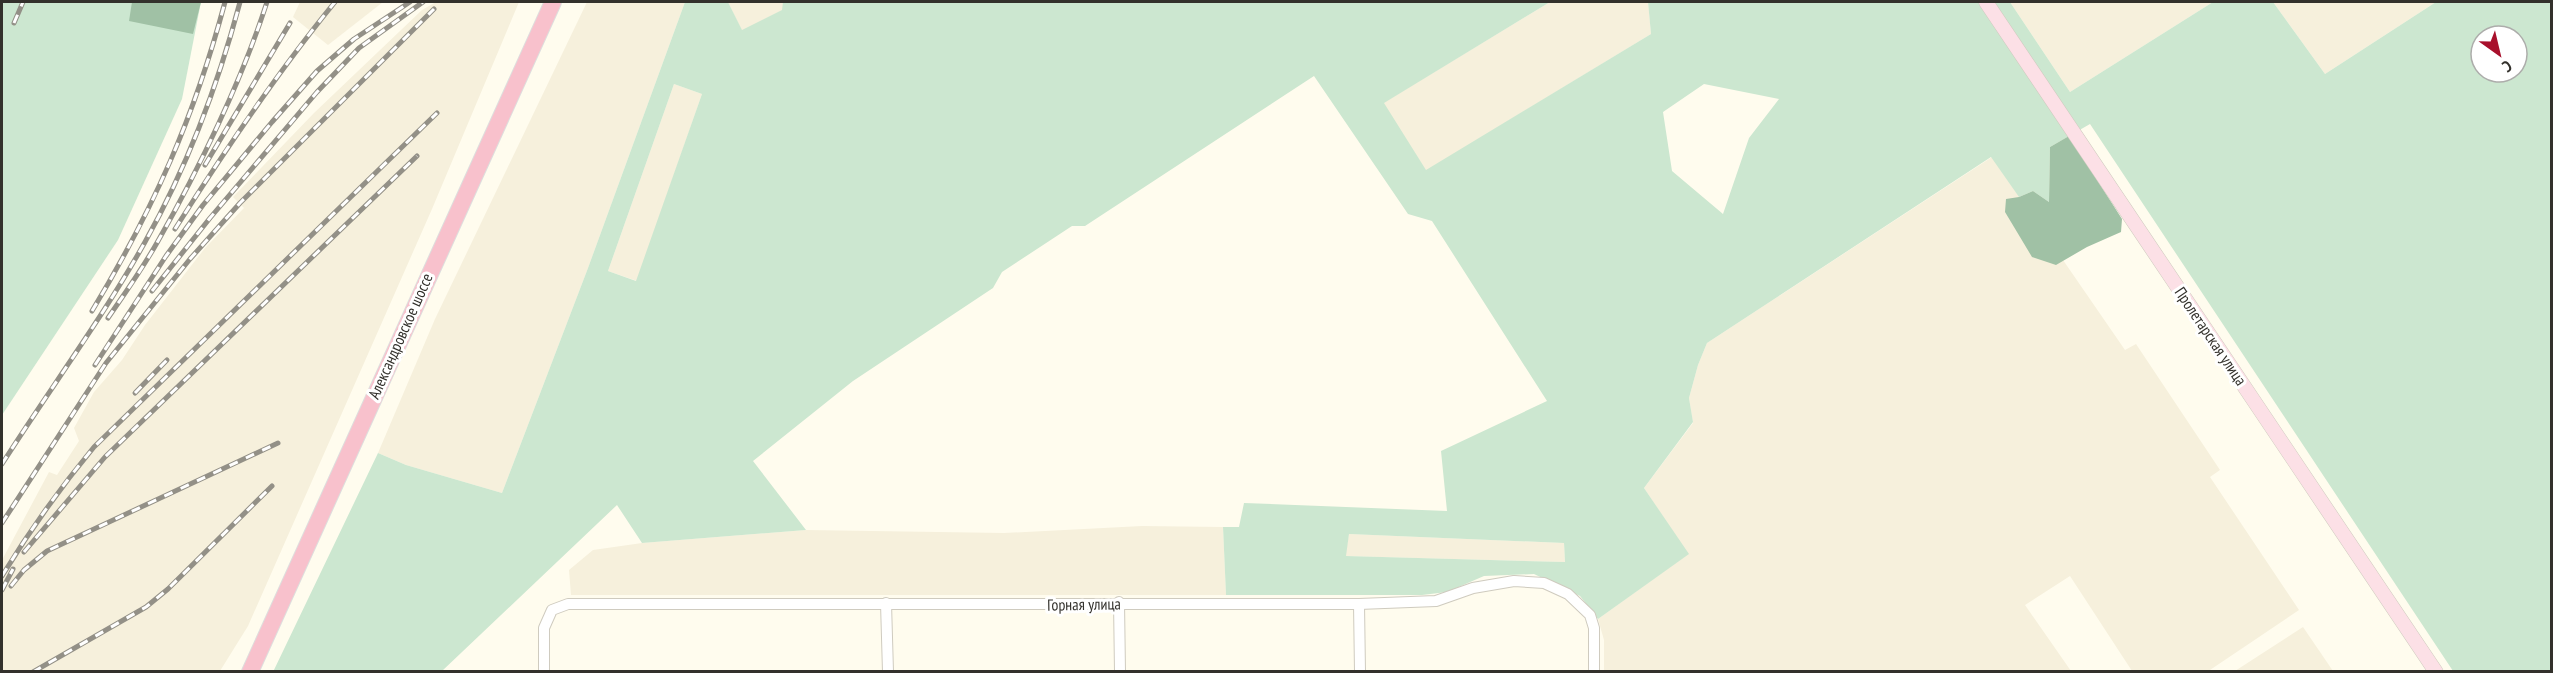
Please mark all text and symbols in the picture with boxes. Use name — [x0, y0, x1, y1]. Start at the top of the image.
north arrow — [2469, 24, 2529, 84]
text: С — [2498, 56, 2516, 77]
street label: Александровское шоссе — [363, 270, 437, 402]
street label: Пролетарская улица — [2171, 283, 2251, 389]
street label: Горная улица — [1047, 593, 1121, 615]

